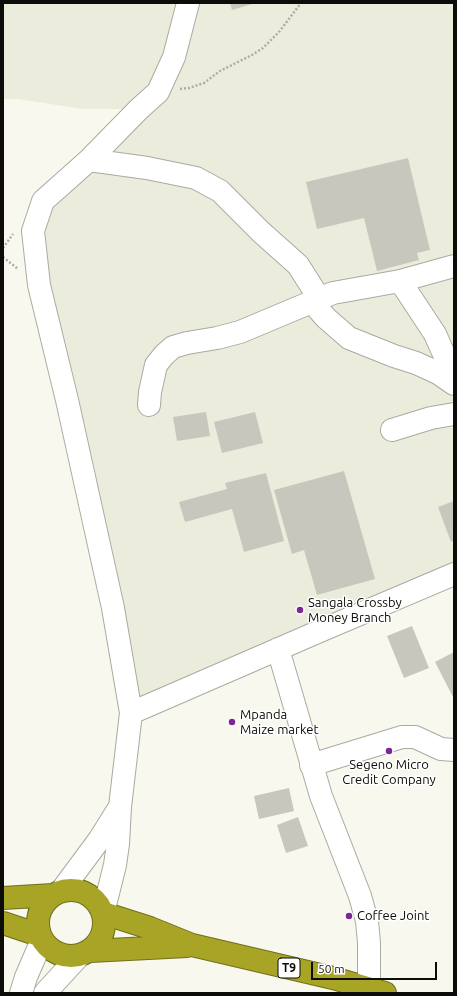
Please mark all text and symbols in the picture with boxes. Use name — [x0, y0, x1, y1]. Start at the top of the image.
place label: Sangala Crossby Money Branch — [308, 595, 402, 626]
marker: Sangala Crossby Money Branch — [295, 605, 305, 615]
place label: Mpanda Maize market — [240, 707, 319, 738]
marker: Mpanda Maize market — [227, 717, 237, 727]
marker: Segeno Micro Credit Company — [384, 746, 394, 756]
place label: Segeno Micro Credit Company — [342, 757, 436, 788]
place label: Coffee Joint — [357, 908, 429, 924]
marker: Coffee Joint — [344, 911, 354, 921]
scale bar — [313, 954, 439, 980]
road number: T9 — [278, 958, 300, 978]
text: 50 m — [318, 962, 345, 975]

